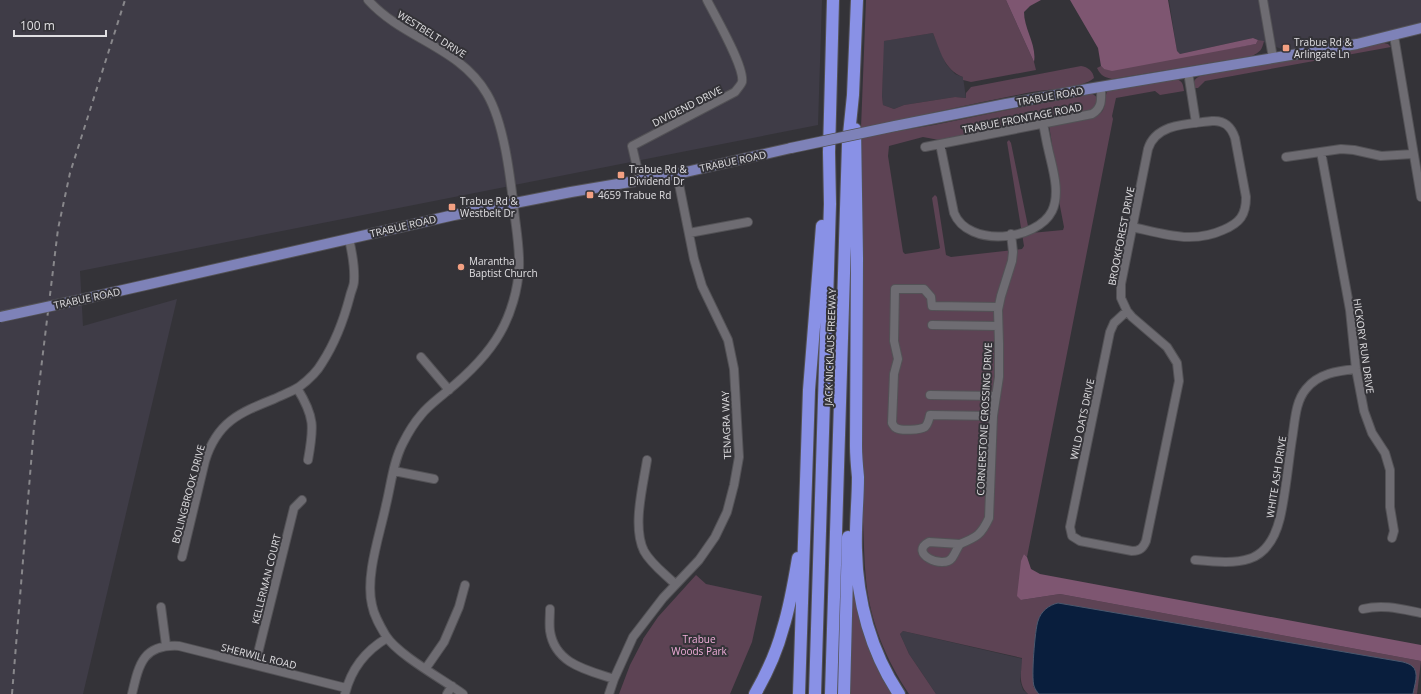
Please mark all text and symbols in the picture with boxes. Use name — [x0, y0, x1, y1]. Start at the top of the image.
street label: WESTBELT DRIVE — [395, 7, 469, 61]
scale bar — [14, 12, 106, 38]
text: 100 m — [20, 17, 55, 34]
place label: Trabue Rd & Arlingate Ln — [1294, 35, 1353, 61]
marker: Trabue Rd & Arlingate Ln — [1281, 43, 1291, 53]
street label: DIVIDEND DRIVE — [650, 82, 724, 130]
street label: TRABUE ROAD — [1016, 83, 1084, 109]
street label: TRABUE FRONTAGE ROAD — [961, 100, 1083, 136]
street label: TRABUE ROAD — [699, 147, 767, 175]
place label: Trabue Rd & Dividend Dr — [629, 162, 688, 188]
marker: Trabue Rd & Dividend Dr — [616, 170, 626, 180]
street label: BROOKFOREST DRIVE — [1105, 185, 1137, 287]
place label: 4659 Trabue Rd — [598, 188, 671, 202]
marker: 4659 Trabue Rd — [585, 190, 595, 200]
place label: Trabue Rd & Westbelt Dr — [460, 194, 519, 220]
marker: Trabue Rd & Westbelt Dr — [447, 202, 457, 212]
street label: TRABUE ROAD — [369, 212, 437, 240]
place label: Marantha Baptist Church — [469, 254, 538, 280]
marker: Marantha Baptist Church — [456, 262, 466, 272]
street label: TRABUE ROAD — [53, 284, 121, 312]
street label: JACK NICKLAUS FREEWAY — [821, 288, 839, 407]
street label: HICKORY RUN DRIVE — [1350, 297, 1378, 395]
street label: CORNERSTONE CROSSING DRIVE — [973, 342, 995, 496]
street label: WILD OATS DRIVE — [1067, 377, 1097, 461]
street label: TENAGRA WAY — [718, 390, 734, 459]
street label: WHITE ASH DRIVE — [1263, 435, 1289, 519]
street label: BOLINGBROOK DRIVE — [168, 443, 208, 545]
street label: KELLERMAN COURT — [248, 532, 284, 625]
park label: Trabue Woods Park — [671, 632, 728, 658]
street label: SHERWILL ROAD — [220, 640, 298, 672]

